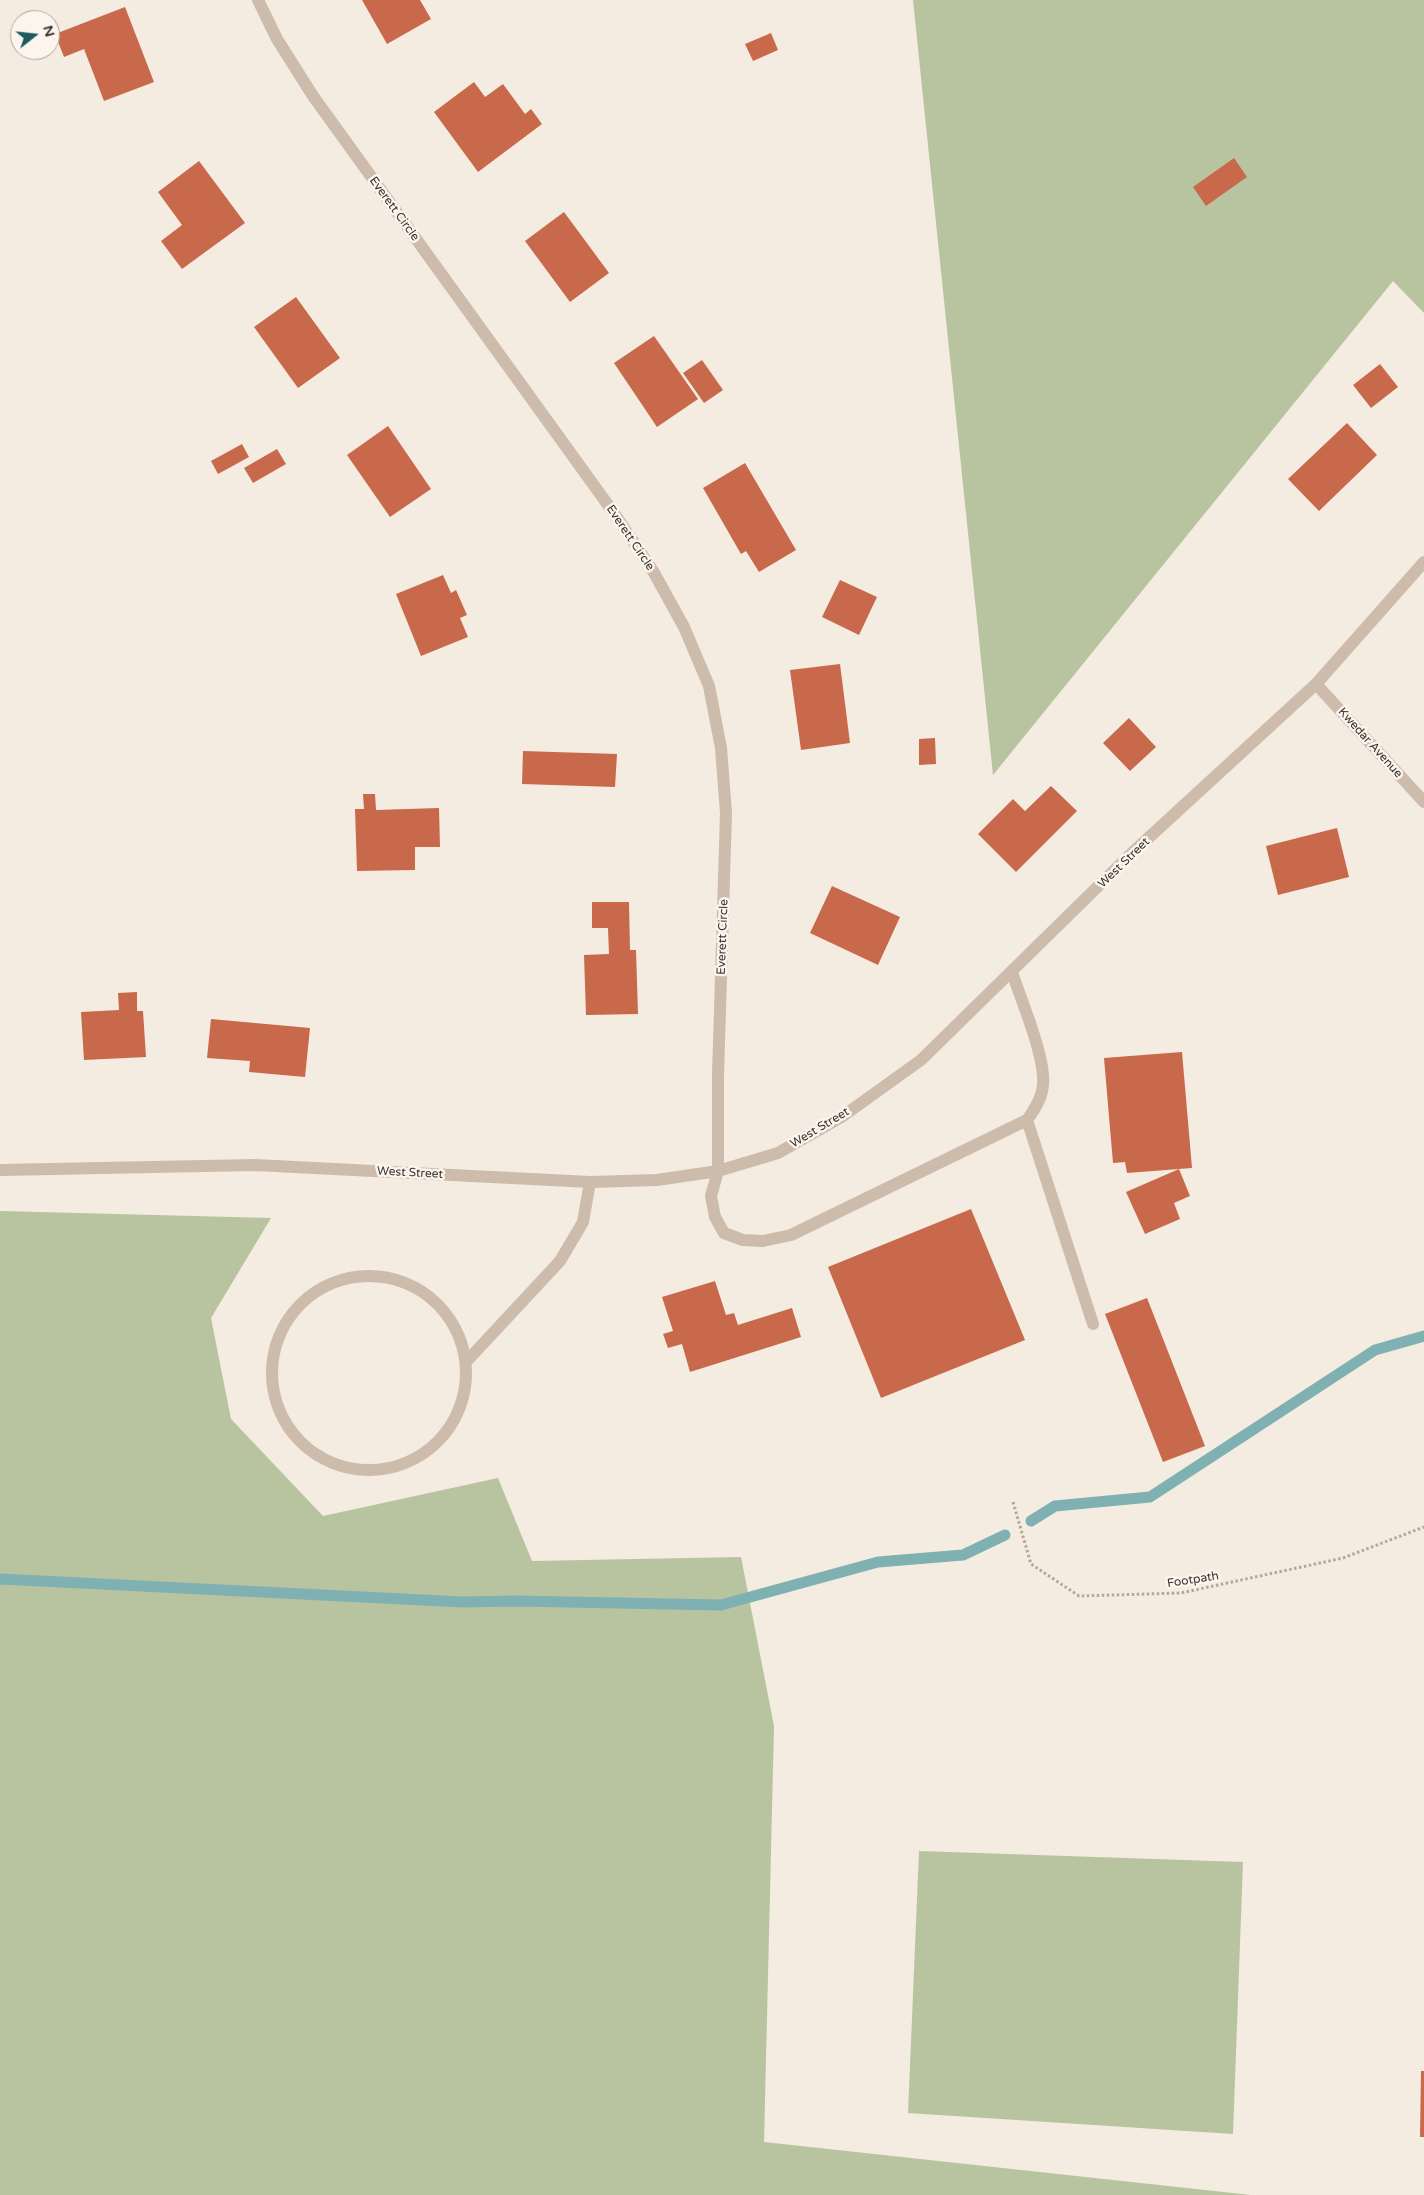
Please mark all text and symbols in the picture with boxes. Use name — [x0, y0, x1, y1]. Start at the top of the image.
north arrow — [10, 10, 60, 60]
text: N — [39, 23, 59, 39]
street label: Everett Circle — [366, 174, 422, 244]
street label: Everett Circle — [603, 502, 657, 574]
street label: Kwedar Avenue — [1335, 705, 1405, 781]
street label: West Street — [1095, 835, 1153, 891]
street label: Everett Circle — [714, 899, 732, 975]
street label: West Street — [788, 1105, 852, 1151]
street label: West Street — [377, 1164, 443, 1182]
street label: Footpath — [1166, 1569, 1220, 1591]

